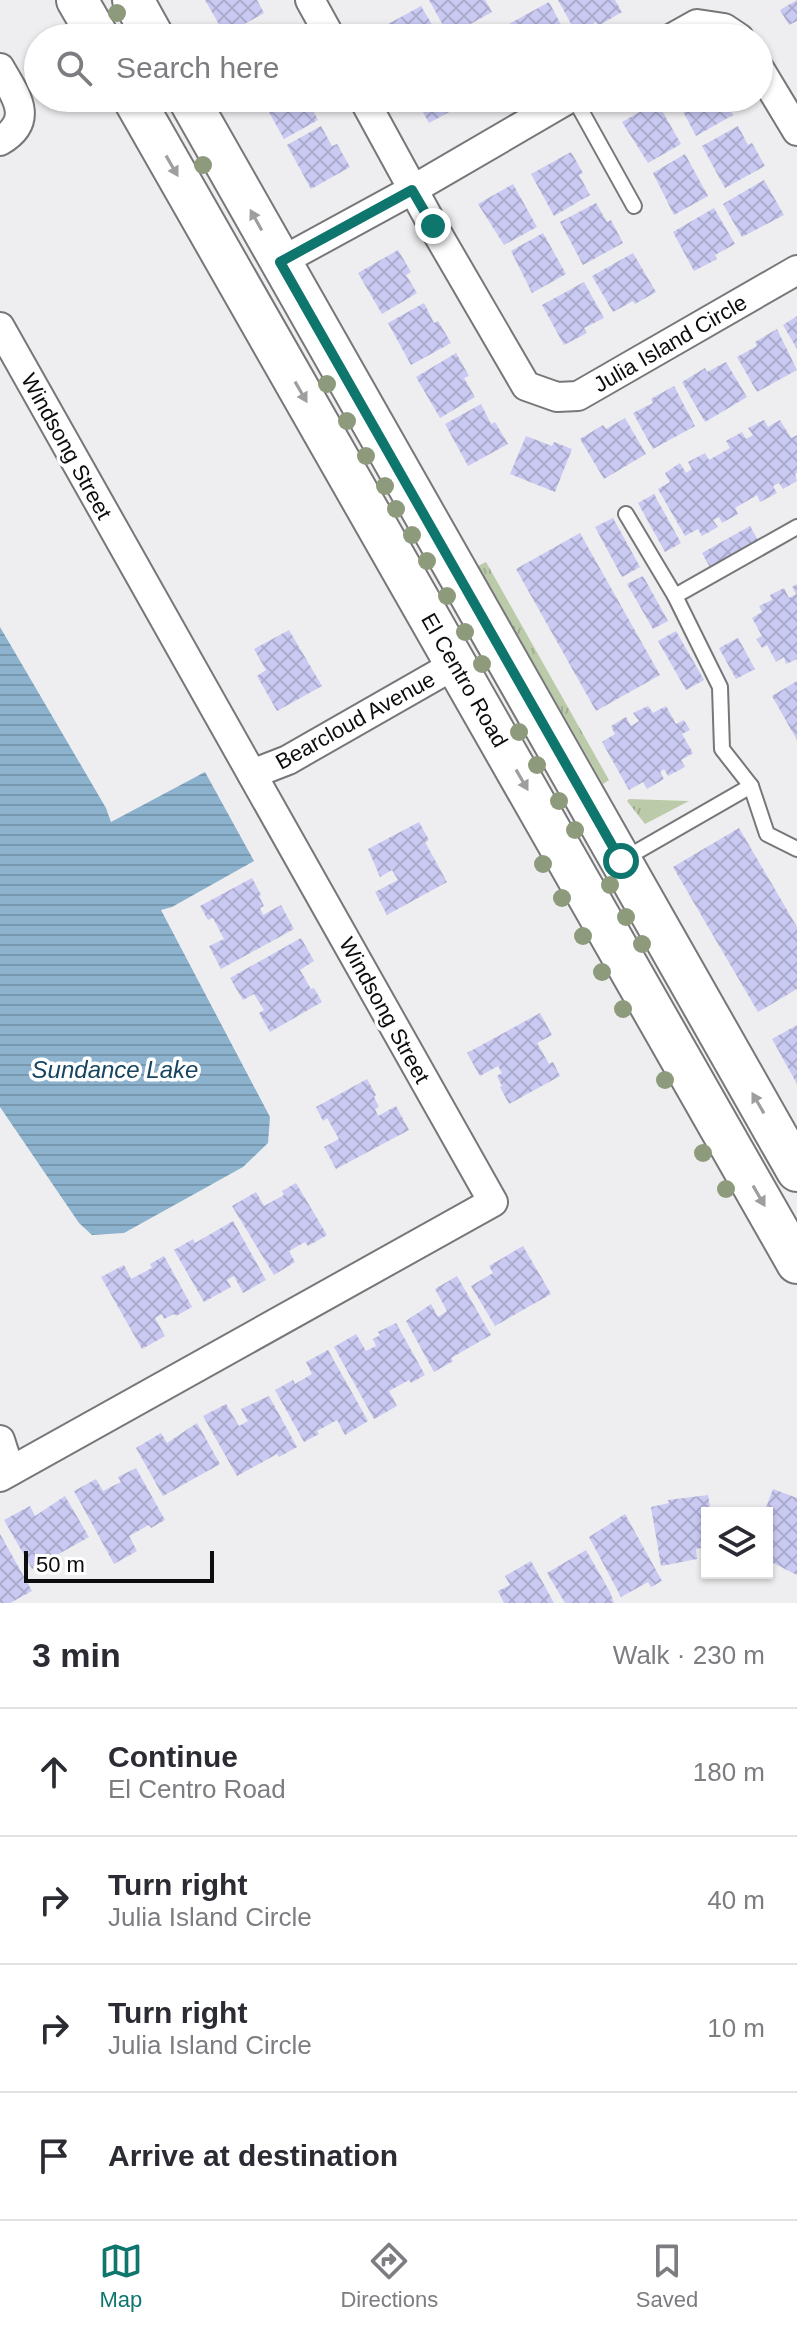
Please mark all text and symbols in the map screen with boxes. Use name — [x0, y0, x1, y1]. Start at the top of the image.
search box — [24, 24, 773, 112]
icon: search — [52, 46, 96, 90]
text: Search here — [116, 51, 279, 84]
one-way arrow — [165, 155, 179, 177]
route end — [415, 208, 451, 244]
one-way arrow — [249, 209, 263, 231]
street label: Julia Island Circle — [589, 290, 751, 397]
street label: Windsong Street — [16, 369, 117, 523]
one-way arrow — [294, 380, 308, 403]
street label: El Centro Road — [416, 609, 513, 752]
street label: Bearcloud Avenue — [271, 666, 439, 775]
one-way arrow — [515, 769, 529, 792]
route start — [603, 843, 639, 879]
street label: Windsong Street — [334, 933, 435, 1087]
water label: Sundance Lake — [32, 1056, 198, 1083]
one-way arrow — [752, 1092, 765, 1115]
one-way arrow — [752, 1185, 766, 1207]
map controls — [701, 1507, 773, 1579]
button: layers — [701, 1507, 773, 1579]
scale bar — [24, 1547, 214, 1583]
text: 50 m — [36, 1552, 85, 1577]
text: 3 min — [32, 1636, 121, 1674]
text: Walk · 230 m — [613, 1640, 765, 1670]
text: Continue — [108, 1740, 238, 1773]
icon: ahead — [32, 1750, 76, 1794]
text: 180 m — [693, 1757, 765, 1787]
text: El Centro Road — [108, 1774, 286, 1804]
text: Turn right — [108, 1868, 247, 1901]
icon: right — [32, 1878, 76, 1922]
text: 40 m — [707, 1885, 765, 1915]
text: Julia Island Circle — [108, 1902, 312, 1932]
text: Turn right — [108, 1996, 247, 2029]
icon: right — [32, 2006, 76, 2050]
text: 10 m — [707, 2013, 765, 2043]
text: Julia Island Circle — [108, 2030, 312, 2060]
icon: arrive — [32, 2134, 76, 2178]
text: Arrive at destination — [108, 2139, 398, 2172]
tab: Map — [99, 2239, 143, 2313]
tab: Directions — [340, 2239, 438, 2313]
tab: Saved — [636, 2239, 698, 2313]

